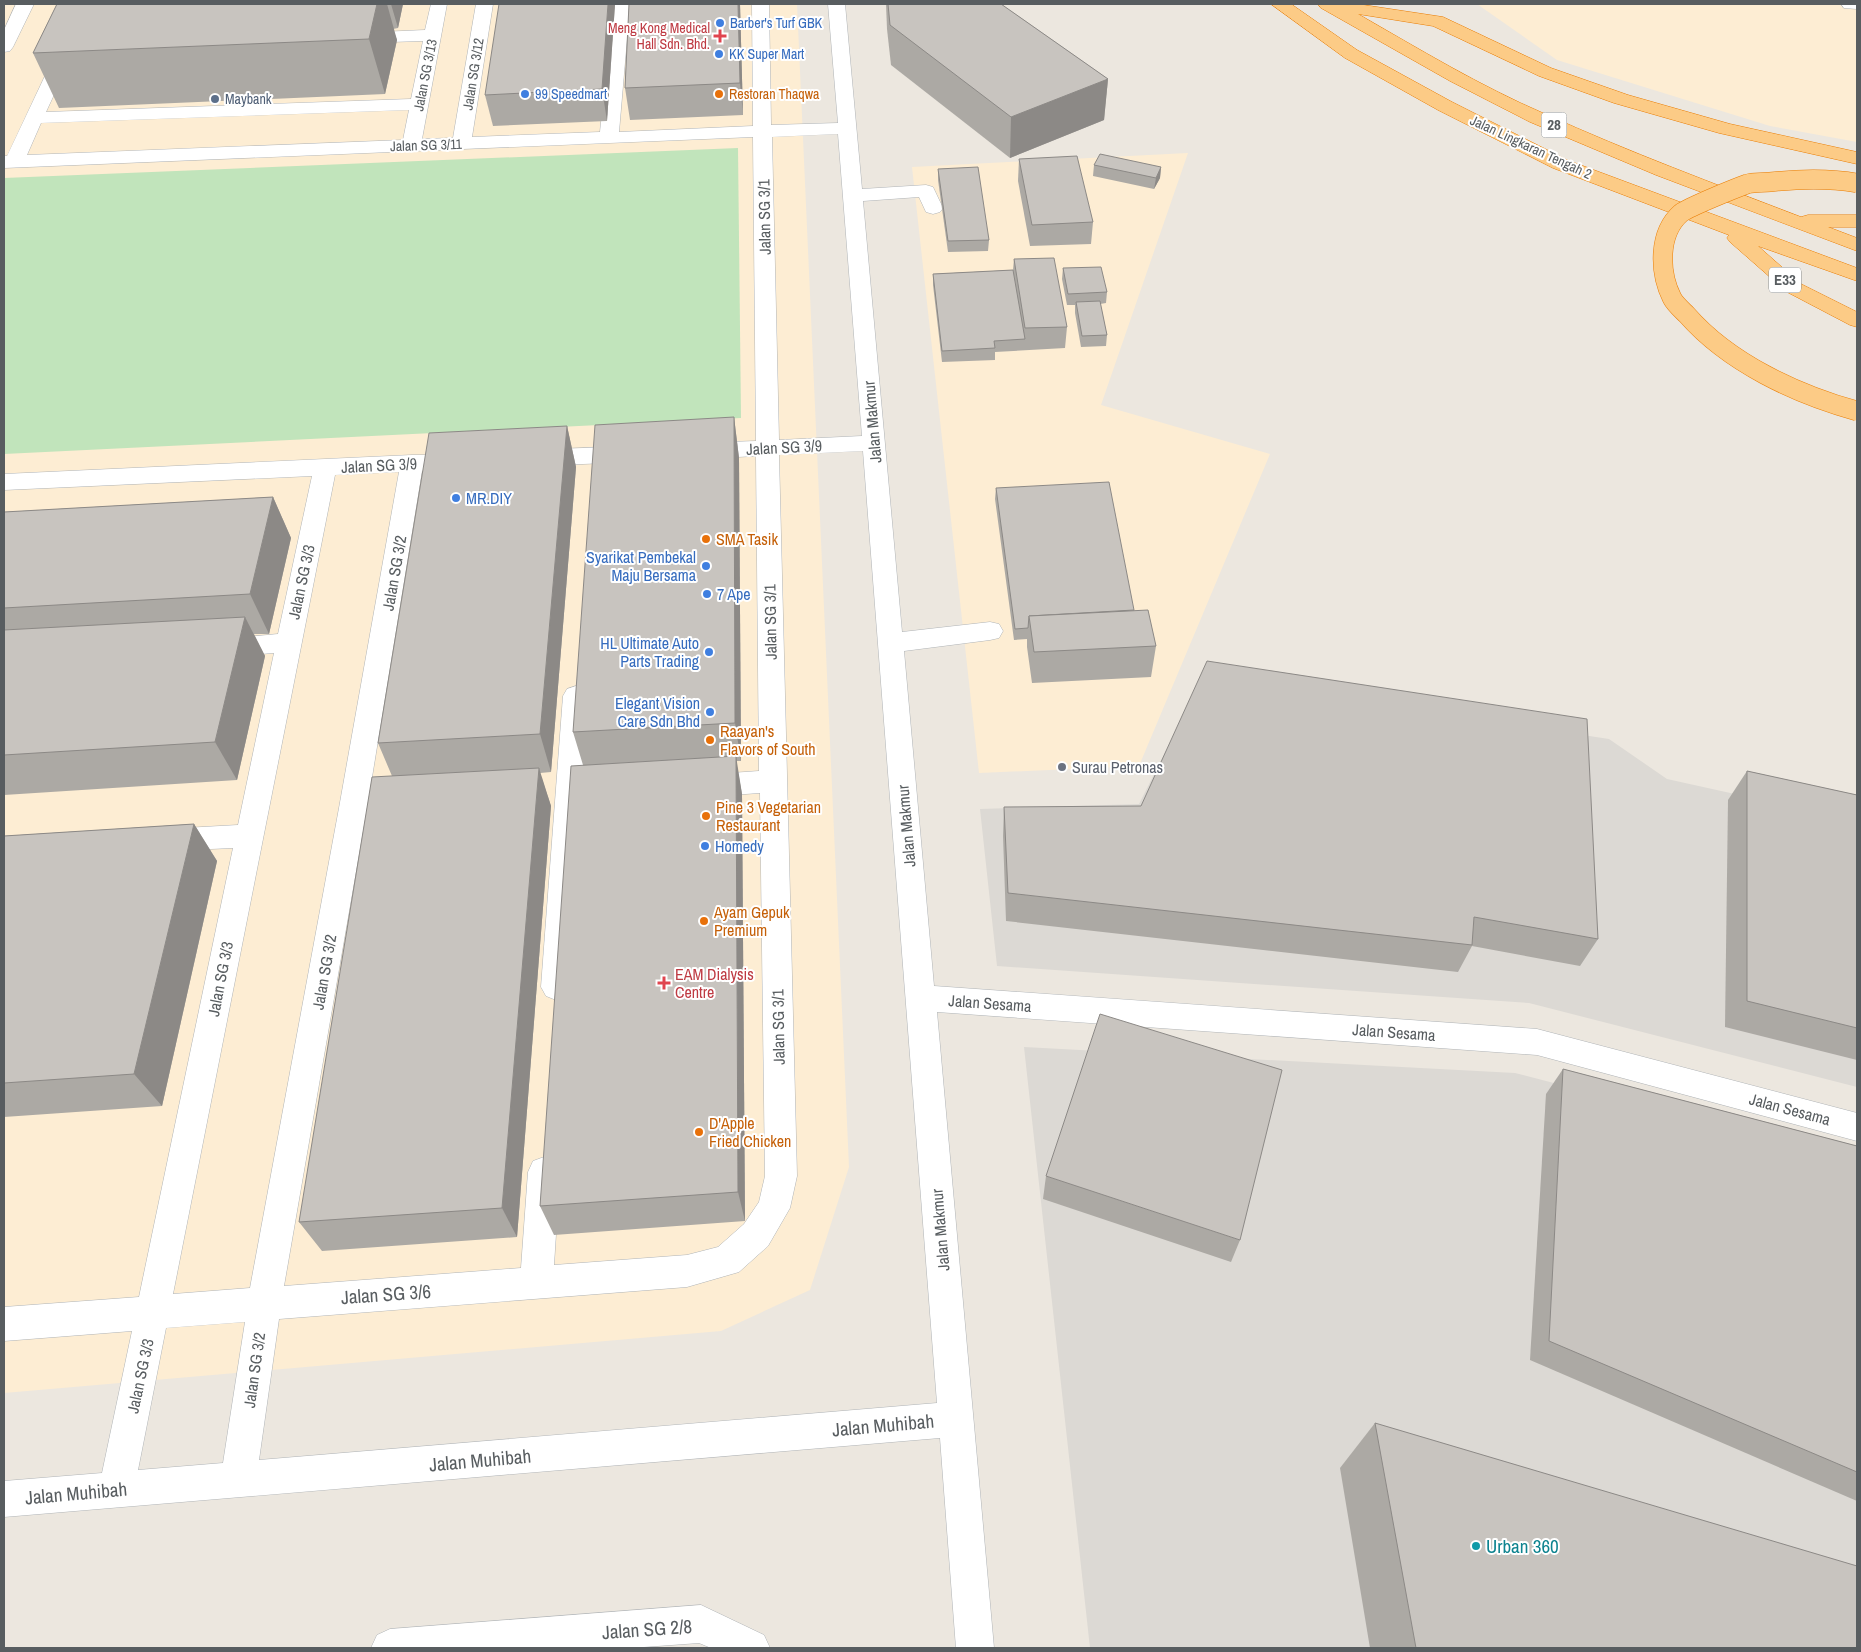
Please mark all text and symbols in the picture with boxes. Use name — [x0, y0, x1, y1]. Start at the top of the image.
place label: Barber's Turf GBK — [730, 14, 823, 32]
marker: Barber's Turf GBK — [714, 17, 726, 29]
place label: Meng Kong Medical Hall Sdn. Bhd. — [608, 19, 710, 53]
marker: Meng Kong Medical Hall Sdn. Bhd. — [714, 30, 726, 42]
street label: Jalan SG 3/12 — [458, 37, 488, 111]
street label: Jalan SG 3/13 — [409, 38, 441, 112]
place label: KK Super Mart — [729, 45, 804, 63]
marker: KK Super Mart — [713, 48, 725, 60]
place label: 99 Speedmart — [535, 85, 607, 103]
place label: Restoran Thaqwa — [729, 85, 820, 103]
marker: 99 Speedmart — [519, 88, 531, 100]
marker: Restoran Thaqwa — [713, 88, 725, 100]
place label: Maybank — [225, 90, 272, 108]
marker: Maybank — [209, 93, 221, 105]
street label: Jalan Lingkaran Tengah 2 — [1467, 111, 1595, 183]
road number: 28 — [1542, 112, 1566, 138]
street label: Jalan SG 3/11 — [390, 135, 463, 155]
street label: Jalan SG 3/1 — [752, 178, 776, 255]
road number: E33 — [1769, 268, 1801, 292]
street label: Jalan Makmur — [857, 379, 887, 464]
street label: Jalan SG 3/9 — [746, 434, 822, 460]
street label: Jalan SG 3/9 — [341, 452, 417, 478]
place label: MR.DIY — [466, 487, 512, 509]
marker: MR.DIY — [450, 492, 462, 504]
place label: SMA Tasik — [716, 528, 778, 550]
marker: SMA Tasik — [700, 533, 712, 545]
street label: Jalan SG 3/2 — [377, 534, 411, 612]
street label: Jalan SG 3/3 — [282, 543, 320, 621]
place label: Syarikat Pembekal Maju Bersama — [586, 546, 697, 586]
marker: Syarikat Pembekal Maju Bersama — [700, 560, 712, 572]
place label: 7 Ape — [717, 583, 751, 605]
street label: Jalan SG 3/1 — [758, 583, 782, 660]
marker: 7 Ape — [701, 588, 713, 600]
place label: HL Ultimate Auto Parts Trading — [600, 632, 700, 672]
marker: HL Ultimate Auto Parts Trading — [703, 646, 715, 658]
place label: Elegant Vision Care Sdn Bhd — [615, 692, 700, 732]
marker: Elegant Vision Care Sdn Bhd — [704, 706, 716, 718]
place label: Raayan's Flavors of South — [720, 720, 816, 760]
marker: Raayan's Flavors of South — [704, 734, 716, 746]
place label: Surau Petronas — [1072, 756, 1163, 778]
marker: Surau Petronas — [1056, 761, 1068, 773]
street label: Jalan Makmur — [891, 783, 921, 868]
place label: Pine 3 Vegetarian Restaurant — [716, 796, 821, 836]
marker: Pine 3 Vegetarian Restaurant — [700, 810, 712, 822]
place label: Homedy — [715, 835, 764, 857]
marker: Homedy — [699, 840, 711, 852]
place label: Ayam Gepuk Premium — [713, 901, 790, 941]
marker: Ayam Gepuk Premium — [698, 915, 710, 927]
street label: Jalan SG 3/2 — [307, 933, 341, 1011]
street label: Jalan SG 3/3 — [202, 940, 238, 1018]
place label: EAM Dialysis Centre — [675, 963, 754, 1003]
marker: EAM Dialysis Centre — [657, 976, 671, 990]
street label: Jalan SG 3/1 — [766, 988, 790, 1065]
street label: Jalan Sesama — [948, 989, 1033, 1017]
street label: Jalan Sesama — [1352, 1018, 1437, 1046]
street label: Jalan Sesama — [1747, 1088, 1834, 1131]
place label: D'Apple Fried Chicken — [709, 1112, 791, 1152]
marker: D'Apple Fried Chicken — [693, 1126, 705, 1138]
street label: Jalan Makmur — [925, 1187, 955, 1272]
street label: Jalan SG 3/6 — [340, 1278, 432, 1310]
street label: Jalan SG 3/2 — [238, 1331, 270, 1409]
street label: Jalan SG 3/3 — [121, 1337, 159, 1415]
street label: Jalan Muhibah — [831, 1408, 935, 1442]
street label: Jalan Muhibah — [428, 1443, 532, 1477]
street label: Jalan Muhibah — [24, 1476, 128, 1510]
place label: Urban 360 — [1486, 1533, 1559, 1559]
marker: Urban 360 — [1470, 1540, 1482, 1552]
street label: Jalan SG 2/8 — [601, 1613, 693, 1645]

